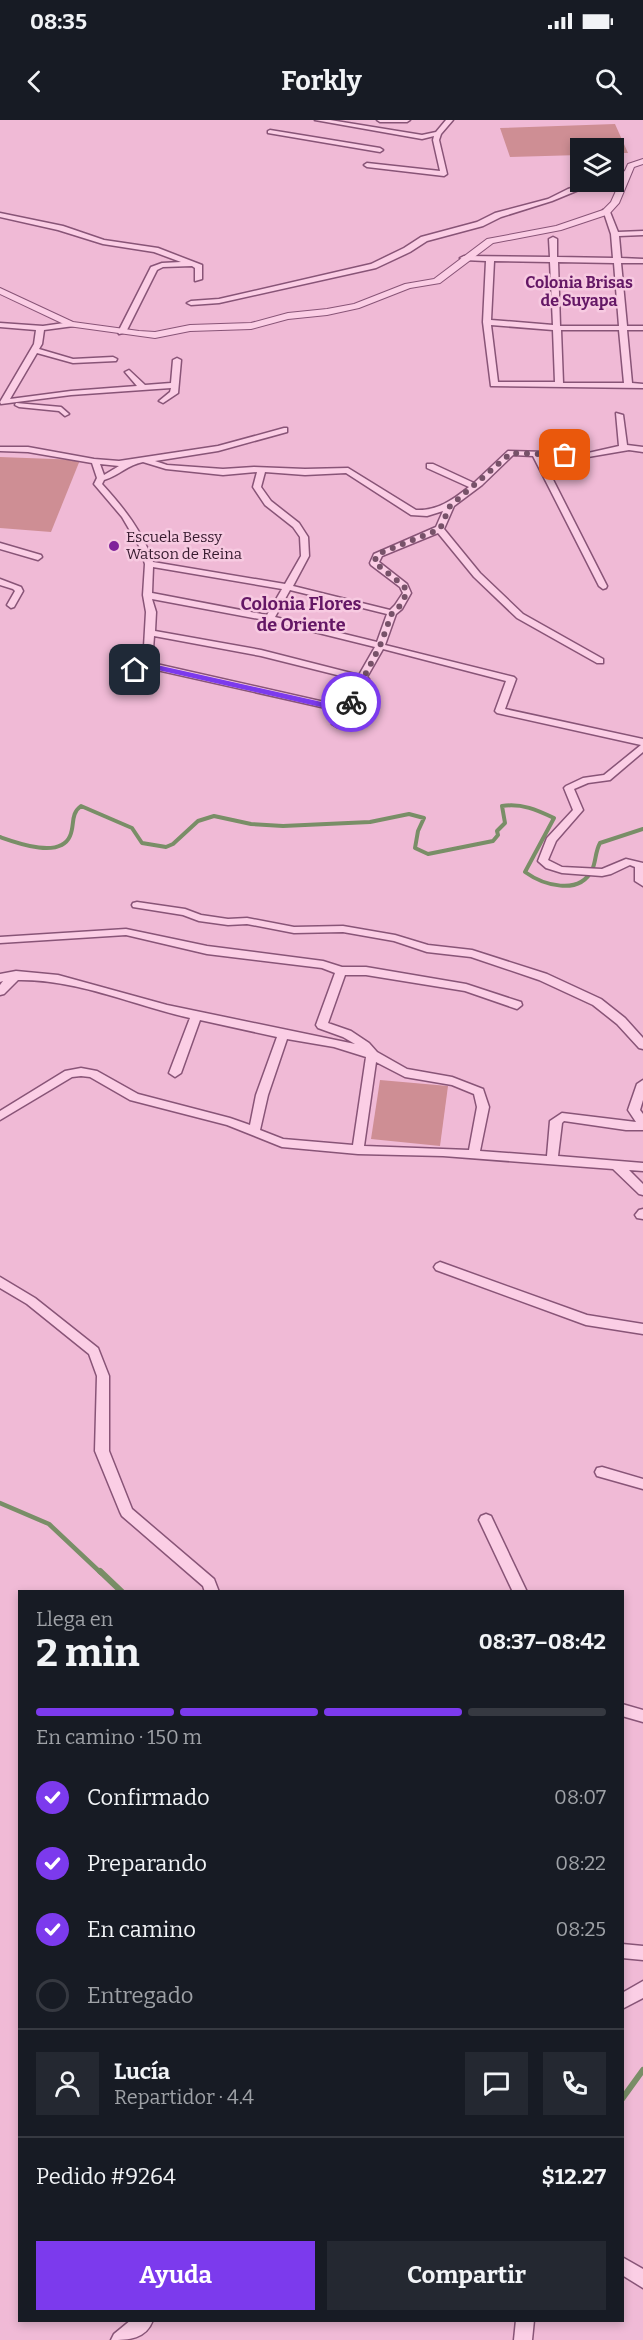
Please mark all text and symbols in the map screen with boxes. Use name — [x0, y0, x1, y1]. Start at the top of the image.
text: 08:35 — [30, 8, 87, 35]
icon: back — [18, 65, 51, 98]
text: Forkly — [281, 65, 362, 97]
icon: search — [592, 65, 625, 98]
map controls — [570, 138, 624, 192]
button: layers — [570, 138, 624, 192]
district label: Colonia Brisas de Suyapa — [525, 273, 633, 310]
pin — [539, 429, 590, 480]
icon: bag — [548, 438, 581, 471]
place label: Escuela Bessy Watson de Reina — [126, 528, 242, 563]
marker: Escuela Bessy Watson de Reina — [107, 539, 121, 553]
district label: Colonia Flores de Oriente — [241, 593, 362, 636]
pin — [109, 644, 160, 695]
icon: home — [118, 653, 151, 686]
courier — [321, 672, 381, 732]
icon: bike — [335, 686, 368, 719]
text: Llega en — [36, 1607, 113, 1631]
text: 08:37–08:42 — [479, 1628, 606, 1655]
text: 2 min — [36, 1630, 140, 1676]
text: En camino · 150 m — [36, 1725, 202, 1749]
icon: check — [36, 1781, 69, 1814]
text: Confirmado — [87, 1784, 210, 1811]
text: 08:07 — [554, 1785, 606, 1809]
icon: check — [36, 1847, 69, 1880]
text: Preparando — [87, 1850, 207, 1877]
text: 08:22 — [555, 1851, 606, 1875]
icon: check — [36, 1913, 69, 1946]
text: En camino — [87, 1916, 196, 1943]
text: 08:25 — [555, 1917, 606, 1941]
text: Entregado — [87, 1982, 193, 2009]
button: person — [36, 2052, 99, 2115]
button: chat — [465, 2052, 528, 2115]
button: phone — [543, 2052, 606, 2115]
text: Lucía — [114, 2058, 170, 2085]
text: Repartidor · 4.4 — [114, 2085, 254, 2109]
text: Pedido #9264 — [36, 2163, 176, 2190]
text: $12.27 — [542, 2163, 606, 2190]
button: Ayuda — [36, 2241, 315, 2310]
button: Compartir — [327, 2241, 606, 2310]

